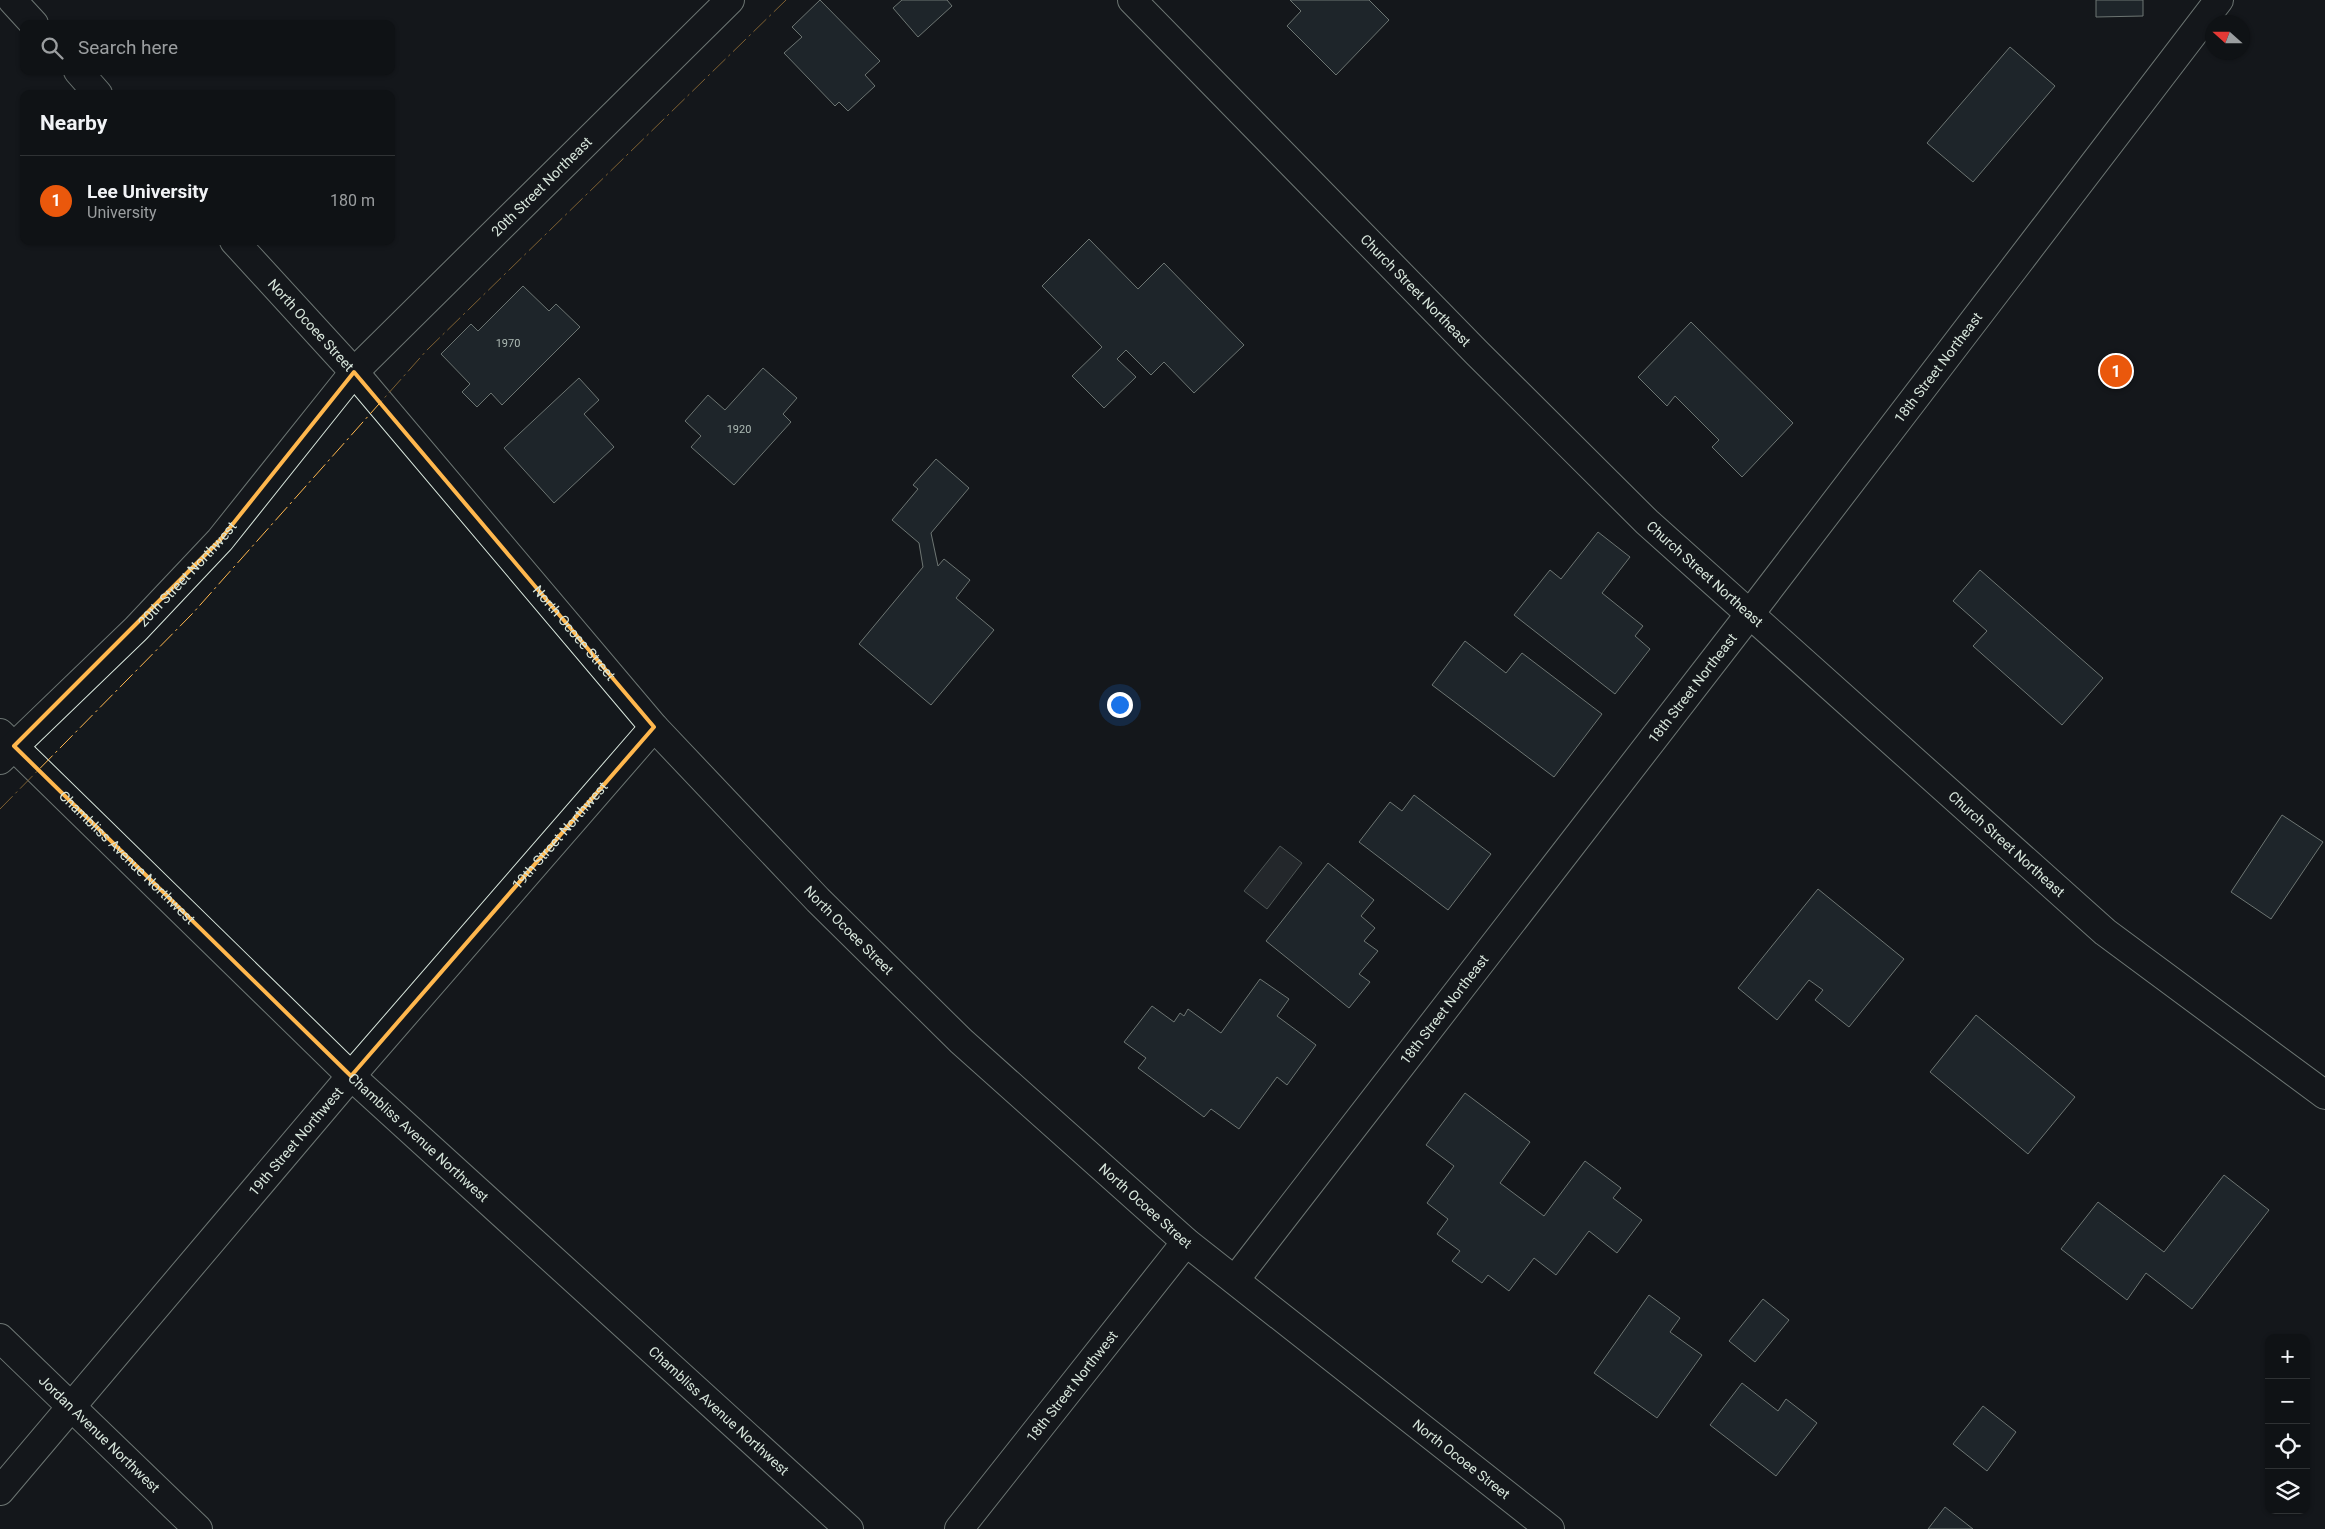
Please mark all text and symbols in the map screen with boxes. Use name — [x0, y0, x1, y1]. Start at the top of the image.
north arrow — [2205, 15, 2250, 60]
search box — [20, 20, 395, 75]
icon: search — [38, 34, 66, 62]
text: Search here — [78, 36, 178, 59]
text: Nearby — [40, 111, 107, 135]
street label: 20th Street Northeast — [488, 133, 595, 239]
text: Lee University — [87, 180, 208, 203]
text: 1 — [51, 191, 61, 210]
text: 180 m — [330, 191, 375, 210]
text: University — [87, 203, 157, 222]
street label: Church Street Northeast — [1357, 231, 1474, 350]
street label: North Ocoee Street — [265, 276, 357, 375]
street label: 18th Street Northeast — [1891, 309, 1986, 426]
house number: 1970 — [496, 337, 520, 350]
pin: 1 — [2100, 352, 2132, 390]
house number: 1920 — [727, 423, 751, 436]
street label: 20th Street Northwest — [135, 518, 240, 630]
street label: Church Street Northeast — [1643, 518, 1767, 630]
street label: North Ocoee Street — [530, 582, 619, 684]
street label: 18th Street Northeast — [1645, 630, 1740, 746]
your location — [1107, 692, 1133, 718]
street label: 19th Street Northwest — [509, 778, 611, 893]
street label: Chambliss Avenue Northwest — [56, 787, 199, 928]
street label: Church Street Northeast — [1945, 788, 2068, 900]
street label: North Ocoee Street — [801, 883, 897, 978]
street label: 18th Street Northeast — [1397, 951, 1492, 1067]
street label: Chambliss Avenue Northwest — [345, 1070, 492, 1205]
street label: 19th Street Northwest — [245, 1083, 346, 1199]
street label: North Ocoee Street — [1096, 1160, 1195, 1252]
street label: 18th Street Northwest — [1023, 1327, 1121, 1445]
map controls — [2265, 1334, 2310, 1514]
button: + — [2265, 1334, 2310, 1379]
street label: Chambliss Avenue Northwest — [645, 1343, 793, 1479]
street label: Jordan Avenue Northwest — [36, 1372, 163, 1496]
button: − — [2265, 1379, 2310, 1424]
street label: North Ocoee Street — [1410, 1416, 1513, 1503]
button: locate — [2265, 1424, 2310, 1469]
button: layers — [2265, 1469, 2310, 1514]

